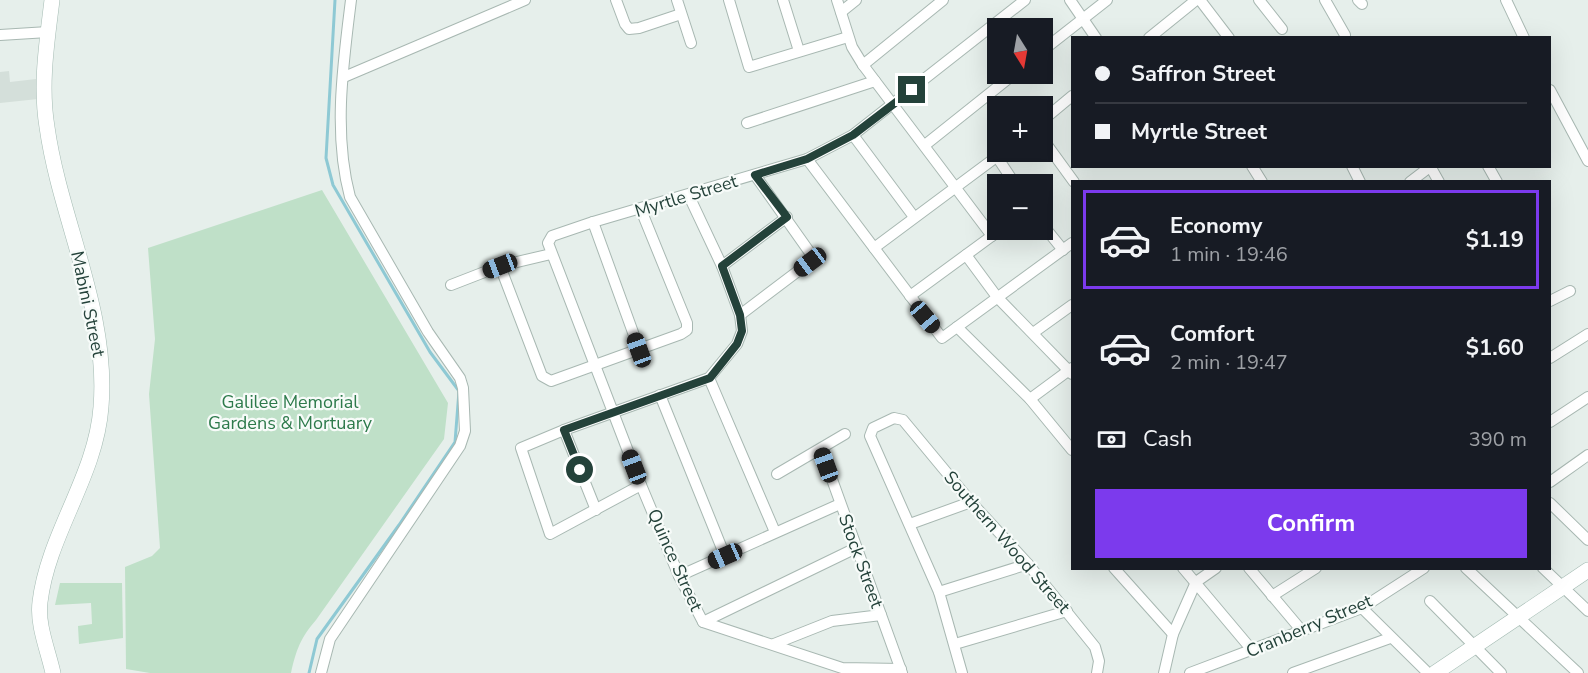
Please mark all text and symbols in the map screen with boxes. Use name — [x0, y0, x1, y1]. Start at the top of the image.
north arrow — [987, 18, 1053, 84]
map controls — [987, 18, 1053, 240]
text: Saffron Street — [1131, 59, 1275, 89]
route end — [898, 76, 925, 103]
button: + — [987, 96, 1053, 162]
text: Myrtle Street — [1131, 117, 1267, 147]
street label: Myrtle Street — [632, 169, 741, 223]
button: − — [987, 174, 1053, 240]
text: Economy — [1170, 211, 1262, 241]
icon: car — [1098, 213, 1152, 267]
text: $1.19 — [1466, 225, 1524, 255]
text: 1 min · 19:46 — [1170, 241, 1288, 268]
car — [790, 244, 830, 280]
street label: Mabini Street — [65, 249, 111, 360]
car — [480, 251, 520, 281]
car — [907, 297, 943, 337]
text: Comfort — [1170, 319, 1254, 349]
icon: car — [1098, 321, 1152, 375]
car — [624, 330, 654, 370]
text: $1.60 — [1466, 333, 1524, 363]
text: 2 min · 19:47 — [1170, 349, 1288, 376]
park label: Galilee Memorial Gardens & Mortuary — [208, 390, 373, 435]
icon: cash — [1095, 423, 1128, 456]
text: Cash — [1143, 424, 1192, 454]
text: 390 m — [1469, 426, 1527, 453]
car — [811, 445, 841, 485]
car — [619, 447, 649, 487]
route start — [566, 456, 593, 483]
street label: Southern Wood Street — [938, 466, 1076, 619]
button: Confirm — [1095, 489, 1527, 558]
street label: Quince Street — [642, 505, 709, 616]
street label: Stock Street — [833, 511, 889, 612]
car — [705, 540, 745, 572]
street label: Cranberry Street — [1242, 588, 1376, 663]

